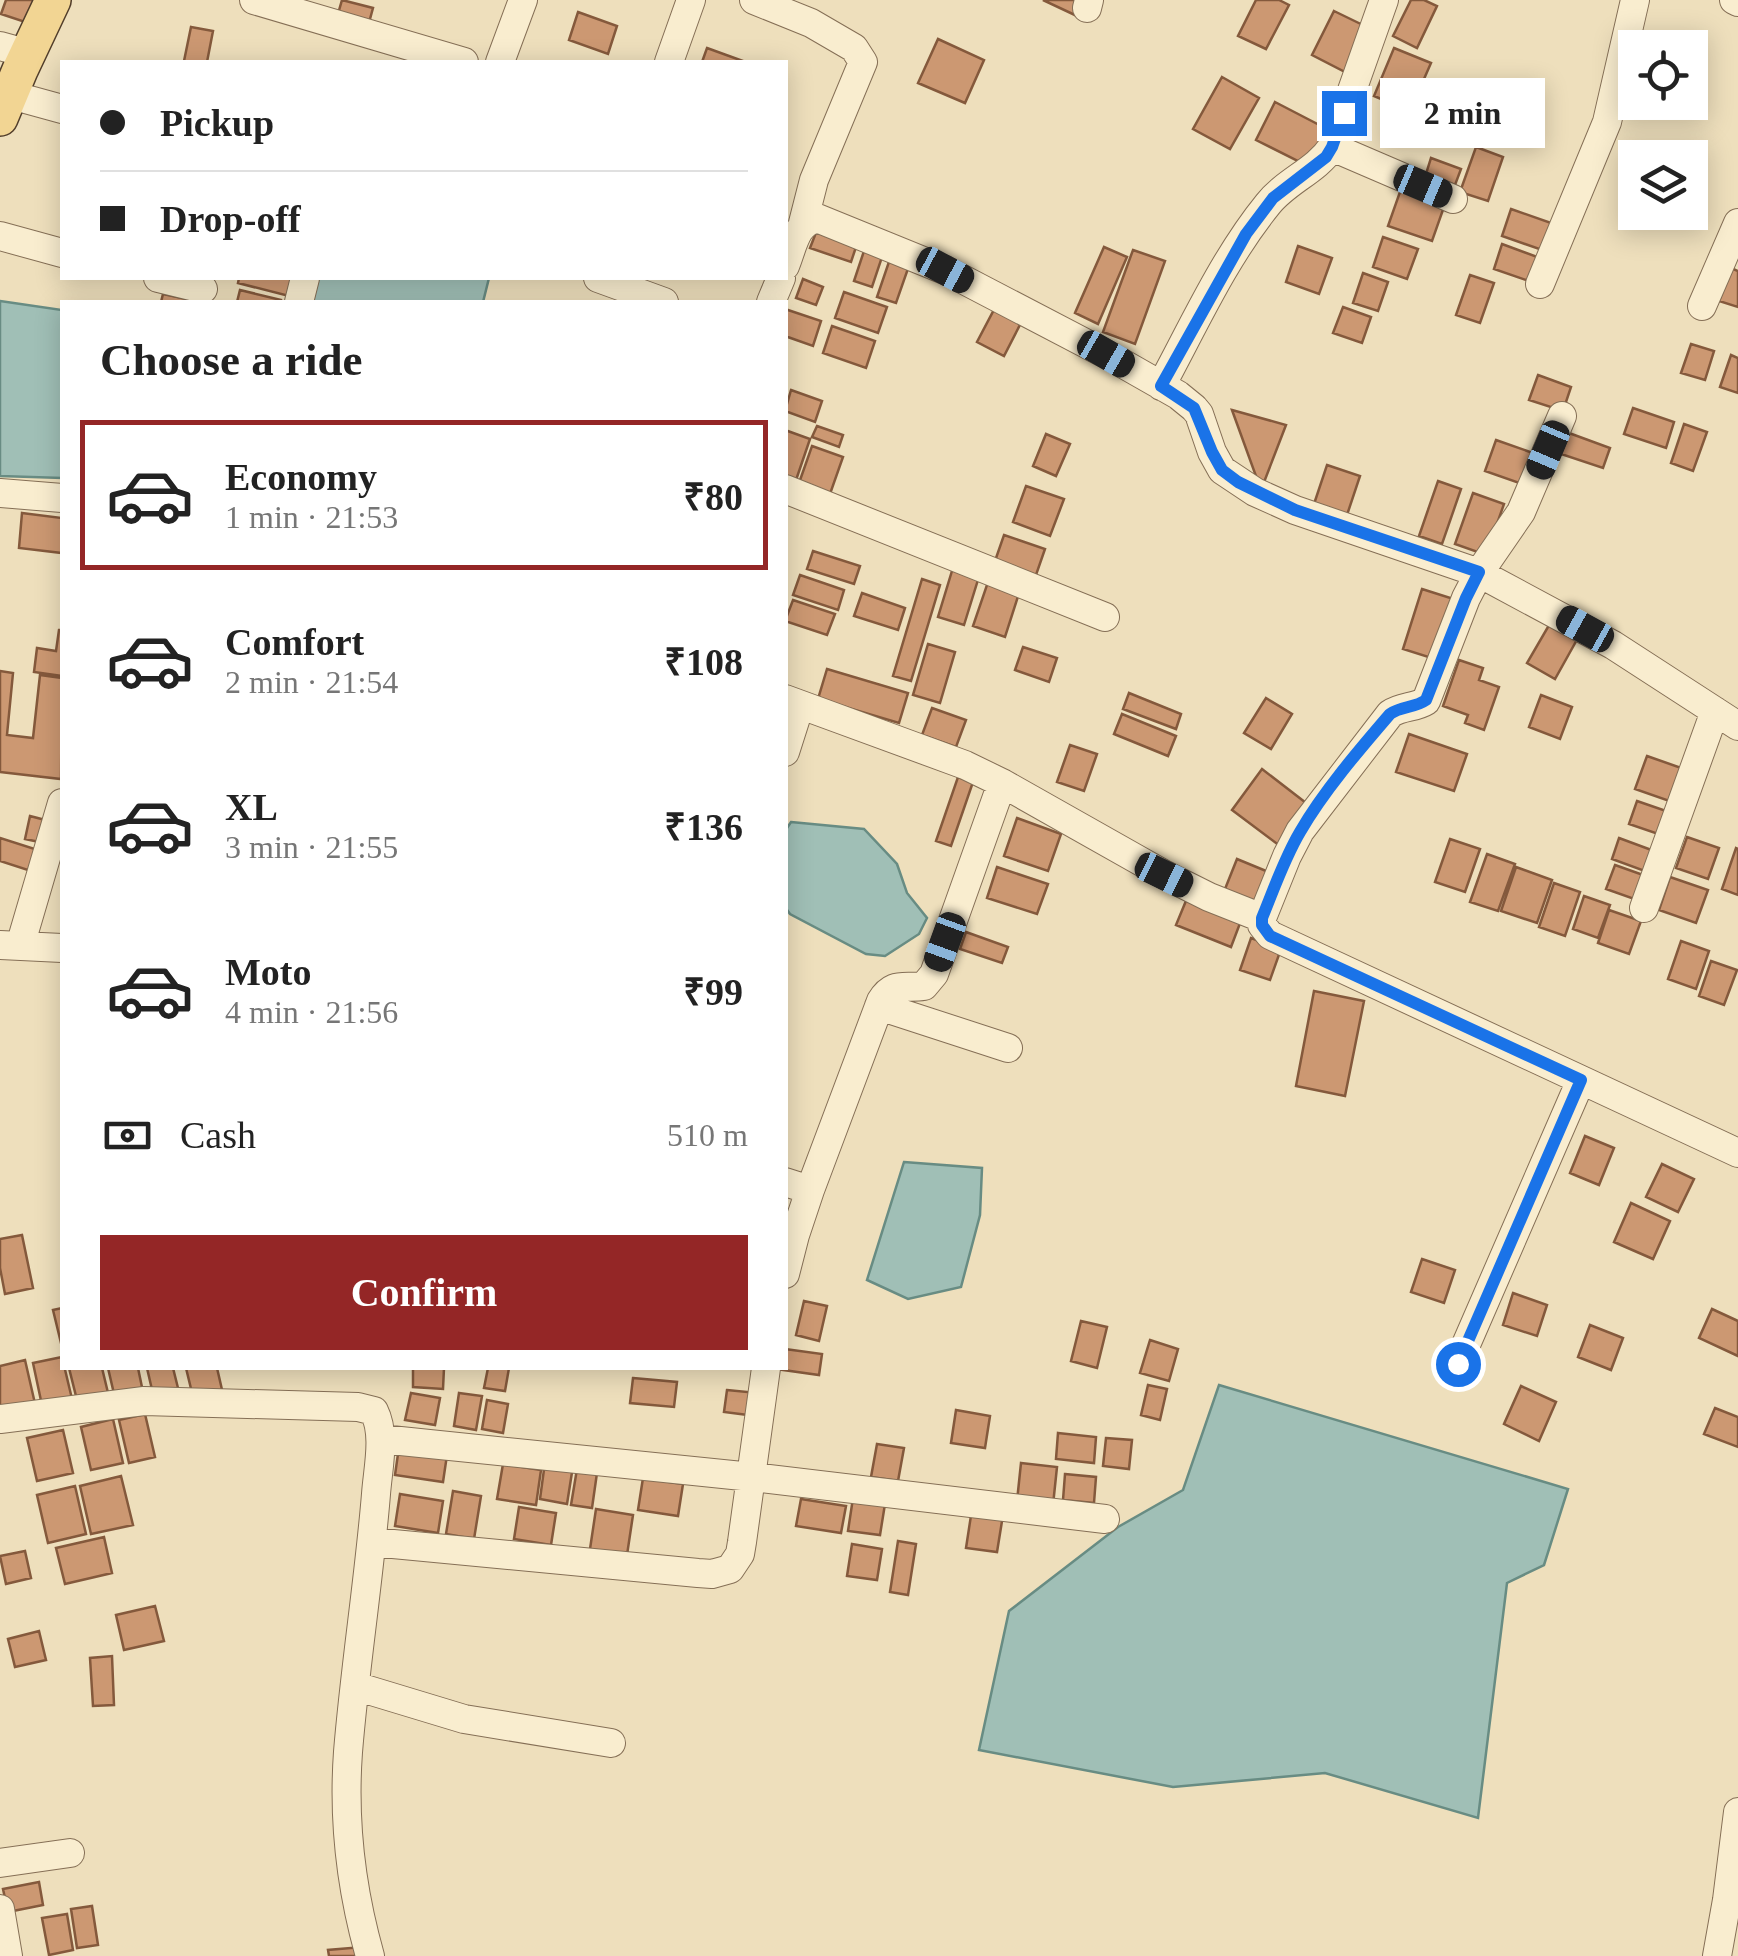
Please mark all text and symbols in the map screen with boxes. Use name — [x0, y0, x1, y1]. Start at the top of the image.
map controls — [1618, 30, 1708, 230]
button: locate — [1618, 30, 1708, 120]
callout: 2 min — [1379, 78, 1544, 148]
route end — [1322, 91, 1367, 136]
text: 2 min — [1424, 95, 1501, 131]
text: Pickup — [160, 102, 274, 144]
button: layers — [1618, 140, 1708, 230]
car — [1390, 160, 1456, 212]
text: Drop-off — [160, 198, 301, 240]
car — [911, 243, 979, 297]
car — [1073, 326, 1139, 382]
text: Choose a ride — [100, 335, 363, 385]
car — [1522, 417, 1574, 483]
icon: car — [105, 450, 195, 540]
text: Economy — [225, 456, 377, 498]
text: ₹80 — [683, 476, 743, 518]
text: 1 min · 21:53 — [225, 499, 398, 535]
car — [1551, 601, 1619, 657]
icon: car — [105, 615, 195, 705]
text: Comfort — [225, 621, 364, 663]
text: ₹108 — [664, 641, 743, 683]
text: 2 min · 21:54 — [225, 664, 398, 700]
icon: car — [105, 780, 195, 870]
text: XL — [225, 786, 278, 828]
text: ₹136 — [664, 806, 743, 848]
text: 3 min · 21:55 — [225, 829, 398, 865]
car — [1130, 848, 1198, 902]
car — [921, 909, 969, 975]
icon: car — [105, 945, 195, 1035]
text: Moto — [225, 951, 312, 993]
text: ₹99 — [683, 971, 743, 1013]
text: 4 min · 21:56 — [225, 994, 398, 1030]
icon: cash — [100, 1108, 155, 1163]
text: Cash — [180, 1114, 256, 1156]
text: 510 m — [667, 1117, 748, 1153]
button: Confirm — [100, 1235, 748, 1350]
route start — [1436, 1342, 1481, 1387]

